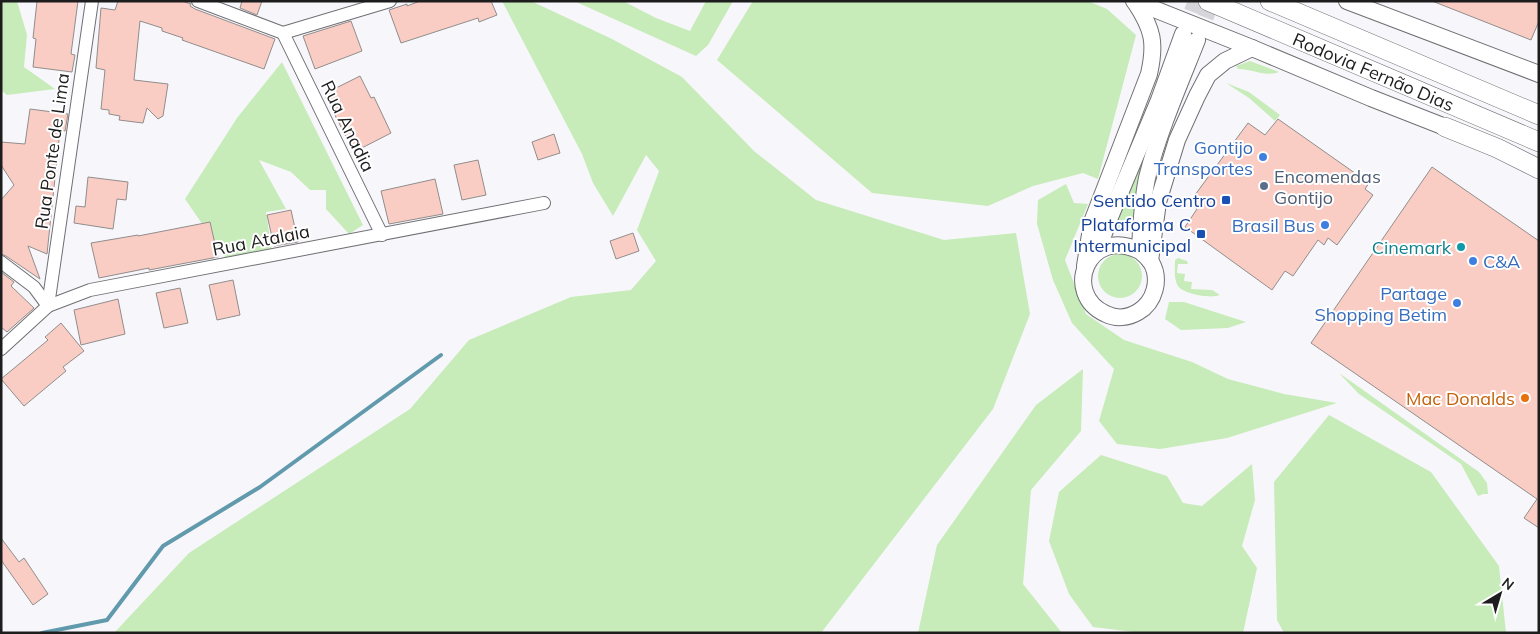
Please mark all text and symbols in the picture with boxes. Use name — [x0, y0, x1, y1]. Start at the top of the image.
street label: Rodovia Fernão Dias — [1290, 27, 1458, 116]
street label: Rua Ponte de Lima — [30, 72, 74, 230]
street label: Rua Anadia — [316, 77, 380, 175]
place label: Gontijo Transportes — [1154, 136, 1253, 180]
marker: Gontijo Transportes — [1257, 151, 1269, 163]
place label: Encomendas Gontijo — [1274, 165, 1381, 209]
marker: Encomendas Gontijo — [1258, 180, 1270, 192]
place label: Sentido Centro — [1093, 189, 1216, 212]
marker: Sentido Centro — [1220, 194, 1232, 206]
place label: Plataforma C Intermunicipal — [1073, 213, 1191, 257]
place label: Brasil Bus — [1232, 214, 1315, 237]
street label: Rua Atalaia — [210, 219, 312, 261]
marker: Brasil Bus — [1319, 219, 1331, 231]
marker: Plataforma C Intermunicipal — [1195, 228, 1207, 240]
place label: Cinemark — [1372, 236, 1452, 259]
marker: Cinemark — [1455, 241, 1467, 253]
place label: C&A — [1483, 250, 1520, 273]
marker: C&A — [1467, 255, 1479, 267]
place label: Partage Shopping Betim — [1315, 282, 1447, 326]
marker: Partage Shopping Betim — [1451, 297, 1463, 309]
place label: Mac Donalds — [1406, 387, 1515, 410]
marker: Mac Donalds — [1519, 392, 1531, 404]
north arrow — [1475, 569, 1525, 619]
text: N — [1498, 573, 1518, 594]

